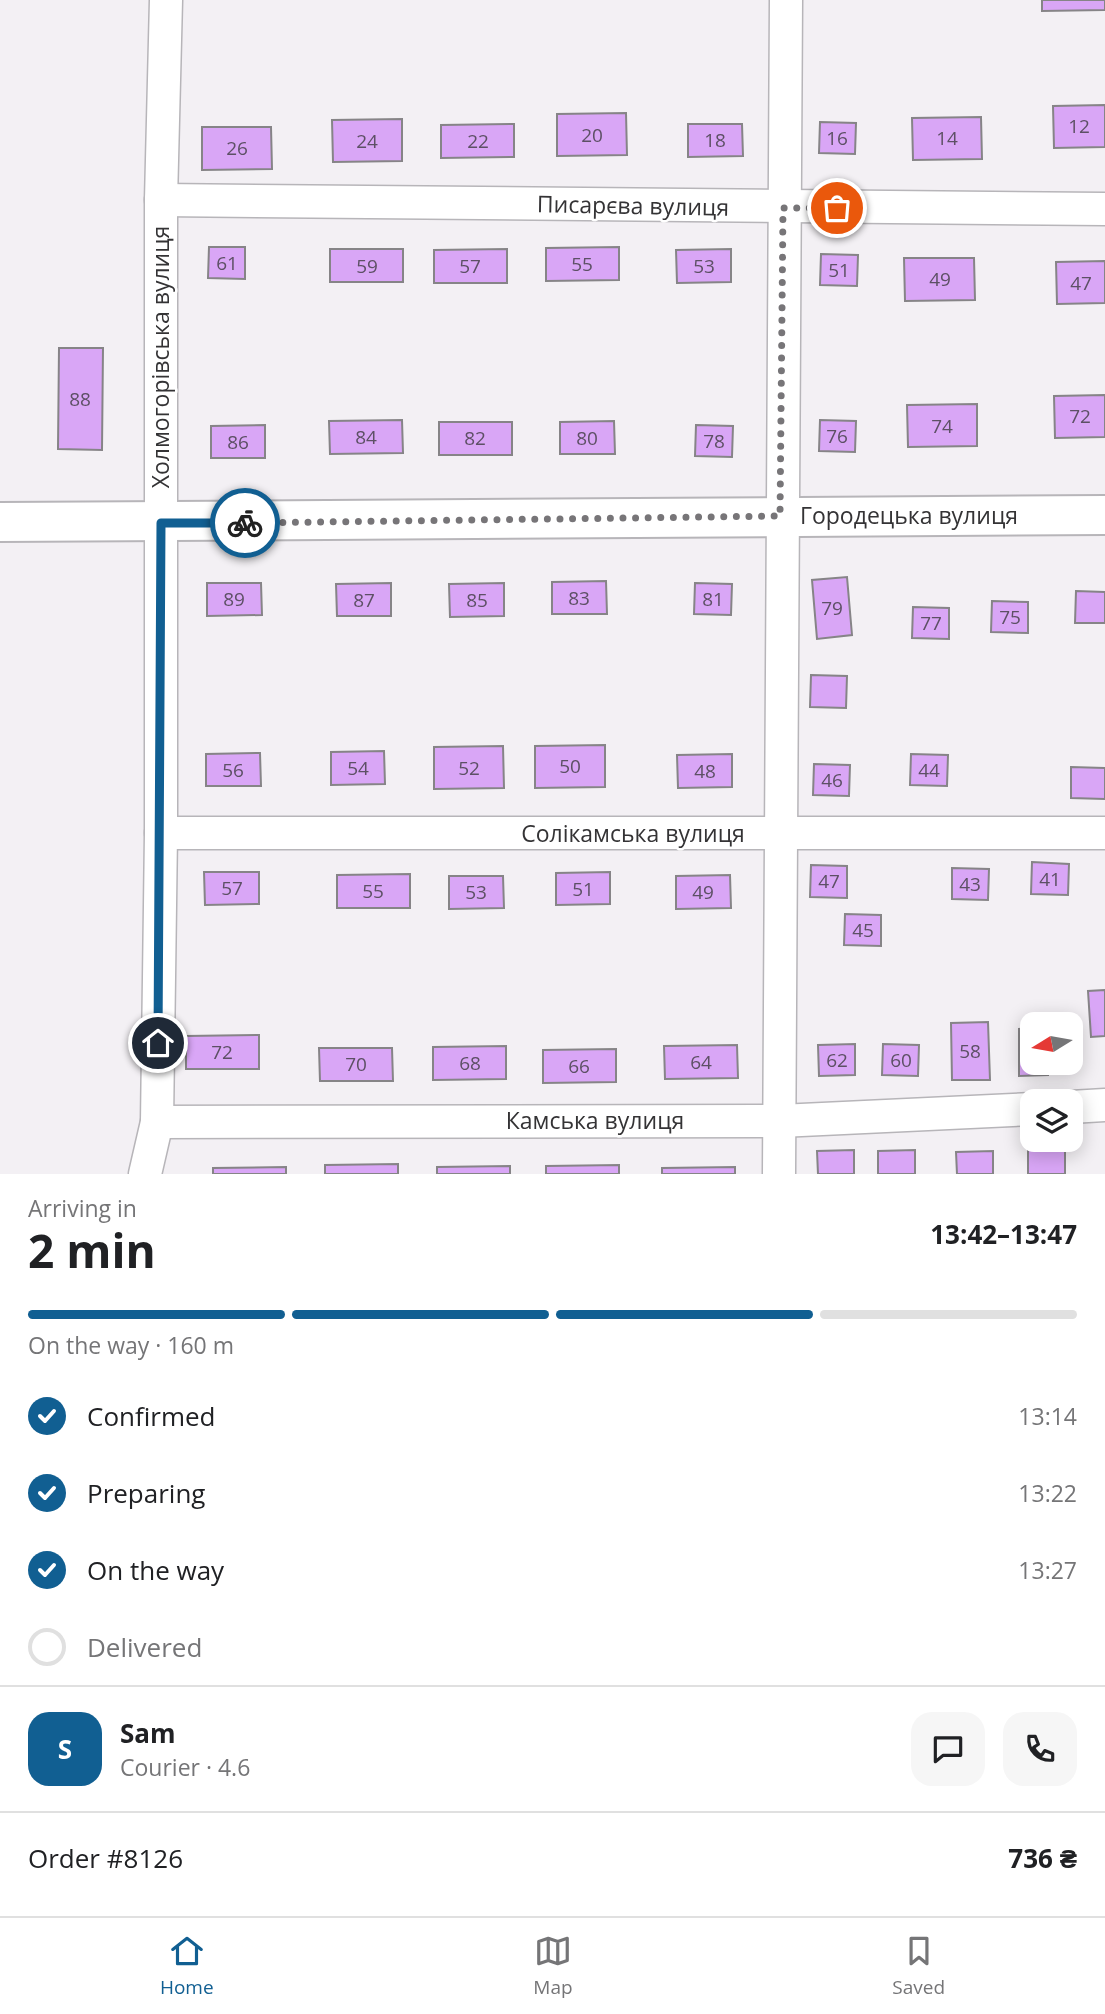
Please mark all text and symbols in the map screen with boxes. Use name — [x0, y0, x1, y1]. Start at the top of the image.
house number: 12 — [1068, 113, 1090, 139]
house number: 20 — [581, 122, 603, 148]
house number: 16 — [826, 125, 848, 151]
house number: 14 — [936, 125, 958, 151]
house number: 18 — [704, 127, 726, 153]
house number: 24 — [356, 128, 378, 154]
house number: 22 — [467, 128, 489, 154]
house number: 26 — [226, 135, 248, 161]
pin — [807, 178, 867, 238]
street label: Писарєва вулиця — [537, 187, 729, 223]
icon: bag — [818, 189, 856, 227]
street label: Холмогорівська вулиця — [144, 226, 176, 488]
house number: 61 — [216, 250, 238, 276]
house number: 55 — [571, 251, 593, 277]
house number: 59 — [356, 253, 378, 279]
house number: 57 — [459, 253, 481, 279]
house number: 53 — [693, 253, 715, 279]
house number: 51 — [828, 257, 850, 283]
house number: 49 — [929, 266, 951, 292]
house number: 47 — [1070, 270, 1092, 296]
house number: 88 — [69, 386, 91, 412]
house number: 72 — [1069, 403, 1091, 429]
house number: 74 — [931, 413, 953, 439]
house number: 76 — [826, 423, 848, 449]
house number: 84 — [355, 424, 377, 450]
house number: 82 — [464, 425, 486, 451]
house number: 80 — [576, 425, 598, 451]
house number: 78 — [703, 428, 725, 454]
house number: 86 — [227, 429, 249, 455]
courier — [210, 488, 280, 558]
street label: Городецька вулиця — [800, 499, 1018, 531]
icon: bike — [226, 504, 264, 542]
house number: 83 — [568, 585, 590, 611]
house number: 89 — [223, 586, 245, 612]
house number: 81 — [702, 586, 724, 612]
house number: 87 — [353, 587, 375, 613]
house number: 85 — [466, 587, 488, 613]
house number: 79 — [821, 595, 843, 621]
house number: 75 — [999, 604, 1021, 630]
house number: 77 — [920, 610, 942, 636]
house number: 50 — [559, 753, 581, 779]
house number: 54 — [347, 755, 369, 781]
house number: 52 — [458, 755, 480, 781]
house number: 56 — [222, 757, 244, 783]
house number: 44 — [918, 757, 940, 783]
house number: 48 — [694, 758, 716, 784]
house number: 46 — [821, 767, 843, 793]
street label: Солікамська вулиця — [521, 817, 745, 849]
house number: 41 — [1039, 866, 1061, 892]
house number: 47 — [818, 868, 840, 894]
house number: 43 — [959, 871, 981, 897]
house number: 57 — [221, 875, 243, 901]
house number: 51 — [572, 876, 594, 902]
house number: 55 — [362, 878, 384, 904]
house number: 53 — [465, 879, 487, 905]
house number: 49 — [692, 879, 714, 905]
house number: 45 — [852, 917, 874, 943]
north arrow — [1020, 1012, 1083, 1074]
map controls — [1020, 1012, 1083, 1152]
pin — [128, 1013, 188, 1073]
icon: home — [139, 1024, 177, 1062]
house number: 58 — [959, 1038, 981, 1064]
house number: 72 — [211, 1039, 233, 1065]
house number: 62 — [826, 1047, 848, 1073]
house number: 60 — [890, 1047, 912, 1073]
house number: 64 — [690, 1049, 712, 1075]
house number: 68 — [459, 1050, 481, 1076]
house number: 70 — [345, 1051, 367, 1077]
house number: 66 — [568, 1053, 590, 1079]
button: layers — [1020, 1089, 1083, 1152]
street label: Камська вулиця — [506, 1104, 684, 1136]
text: Arriving in — [28, 1192, 137, 1224]
text: 13:42–13:47 — [930, 1216, 1077, 1252]
text: 2 min — [28, 1219, 156, 1281]
text: On the way · 160 m — [28, 1329, 234, 1361]
icon: check — [28, 1397, 66, 1435]
text: Confirmed — [87, 1398, 215, 1434]
text: 13:14 — [1018, 1400, 1077, 1432]
icon: check — [28, 1474, 66, 1512]
text: Preparing — [87, 1475, 205, 1511]
text: 13:22 — [1018, 1477, 1077, 1509]
icon: check — [28, 1551, 66, 1589]
text: On the way — [87, 1552, 224, 1588]
text: 13:27 — [1018, 1554, 1077, 1586]
text: Delivered — [87, 1629, 202, 1665]
button: chat — [911, 1712, 985, 1786]
button: phone — [1003, 1712, 1077, 1786]
text: Sam — [120, 1715, 176, 1751]
text: S — [58, 1731, 72, 1767]
text: Courier · 4.6 — [120, 1751, 250, 1783]
text: Order #8126 — [28, 1840, 183, 1876]
text: 736 ₴ — [1008, 1840, 1077, 1876]
tab: Home — [160, 1932, 214, 2000]
tab: Map — [533, 1932, 573, 2000]
tab: Saved — [892, 1932, 945, 2000]

